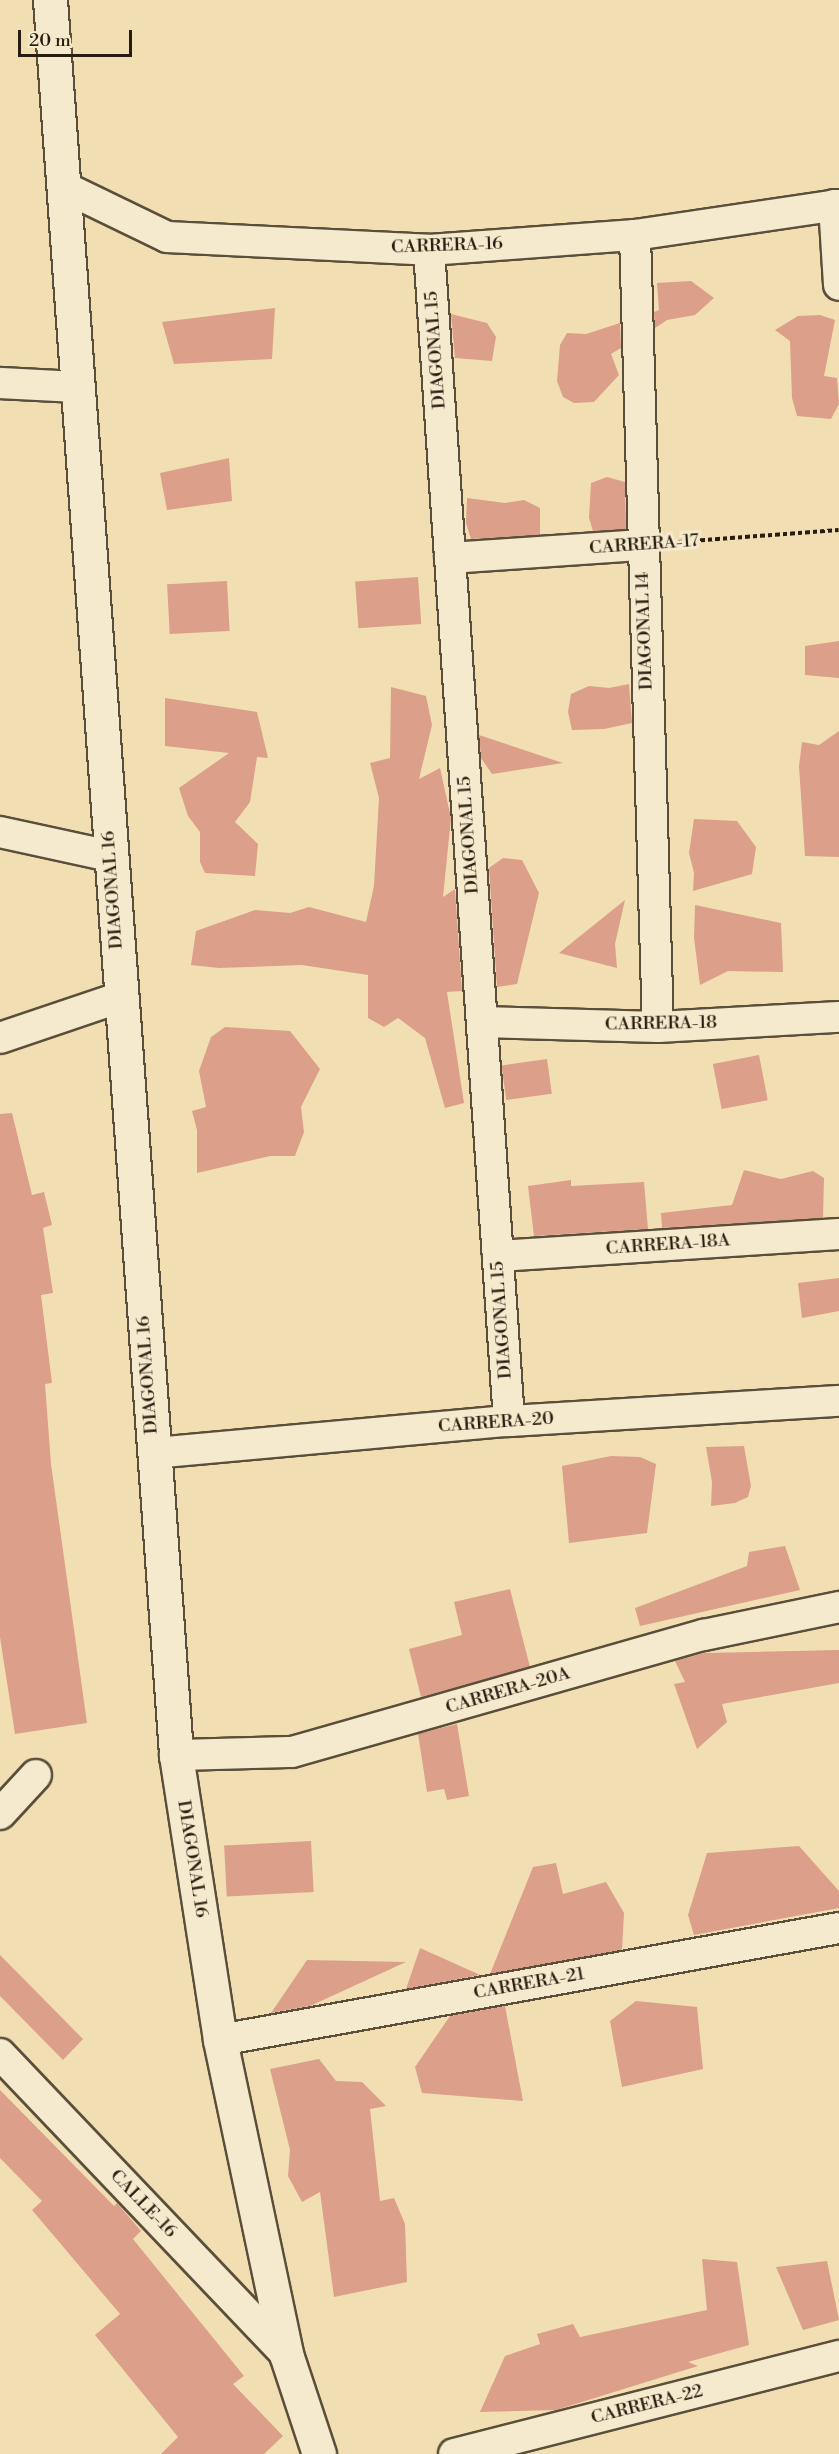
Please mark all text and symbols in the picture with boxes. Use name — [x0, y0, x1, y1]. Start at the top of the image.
scale bar — [21, 18, 135, 56]
text: 20 m — [29, 29, 71, 52]
street label: CARRERA-16 — [391, 233, 503, 259]
street label: DIAGONAL 15 — [421, 290, 451, 410]
street label: CARRERA-17 — [588, 530, 700, 560]
street label: DIAGONAL 14 — [632, 572, 658, 690]
street label: DIAGONAL 15 — [454, 775, 484, 895]
street label: DIAGONAL 16 — [98, 830, 128, 950]
street label: CARRERA-18 — [605, 1012, 717, 1036]
street label: CARRERA-18A — [605, 1230, 731, 1260]
street label: DIAGONAL 15 — [487, 1260, 517, 1380]
street label: DIAGONAL 16 — [133, 1315, 163, 1435]
street label: CARRERA-20 — [437, 1408, 555, 1438]
street label: CARRERA-20A — [443, 1663, 573, 1719]
street label: DIAGONAL 16 — [172, 1799, 212, 1919]
street label: CARRERA-21 — [472, 1964, 586, 2004]
street label: CALLE-16 — [105, 2165, 181, 2243]
street label: CARRERA-22 — [589, 2381, 705, 2429]

